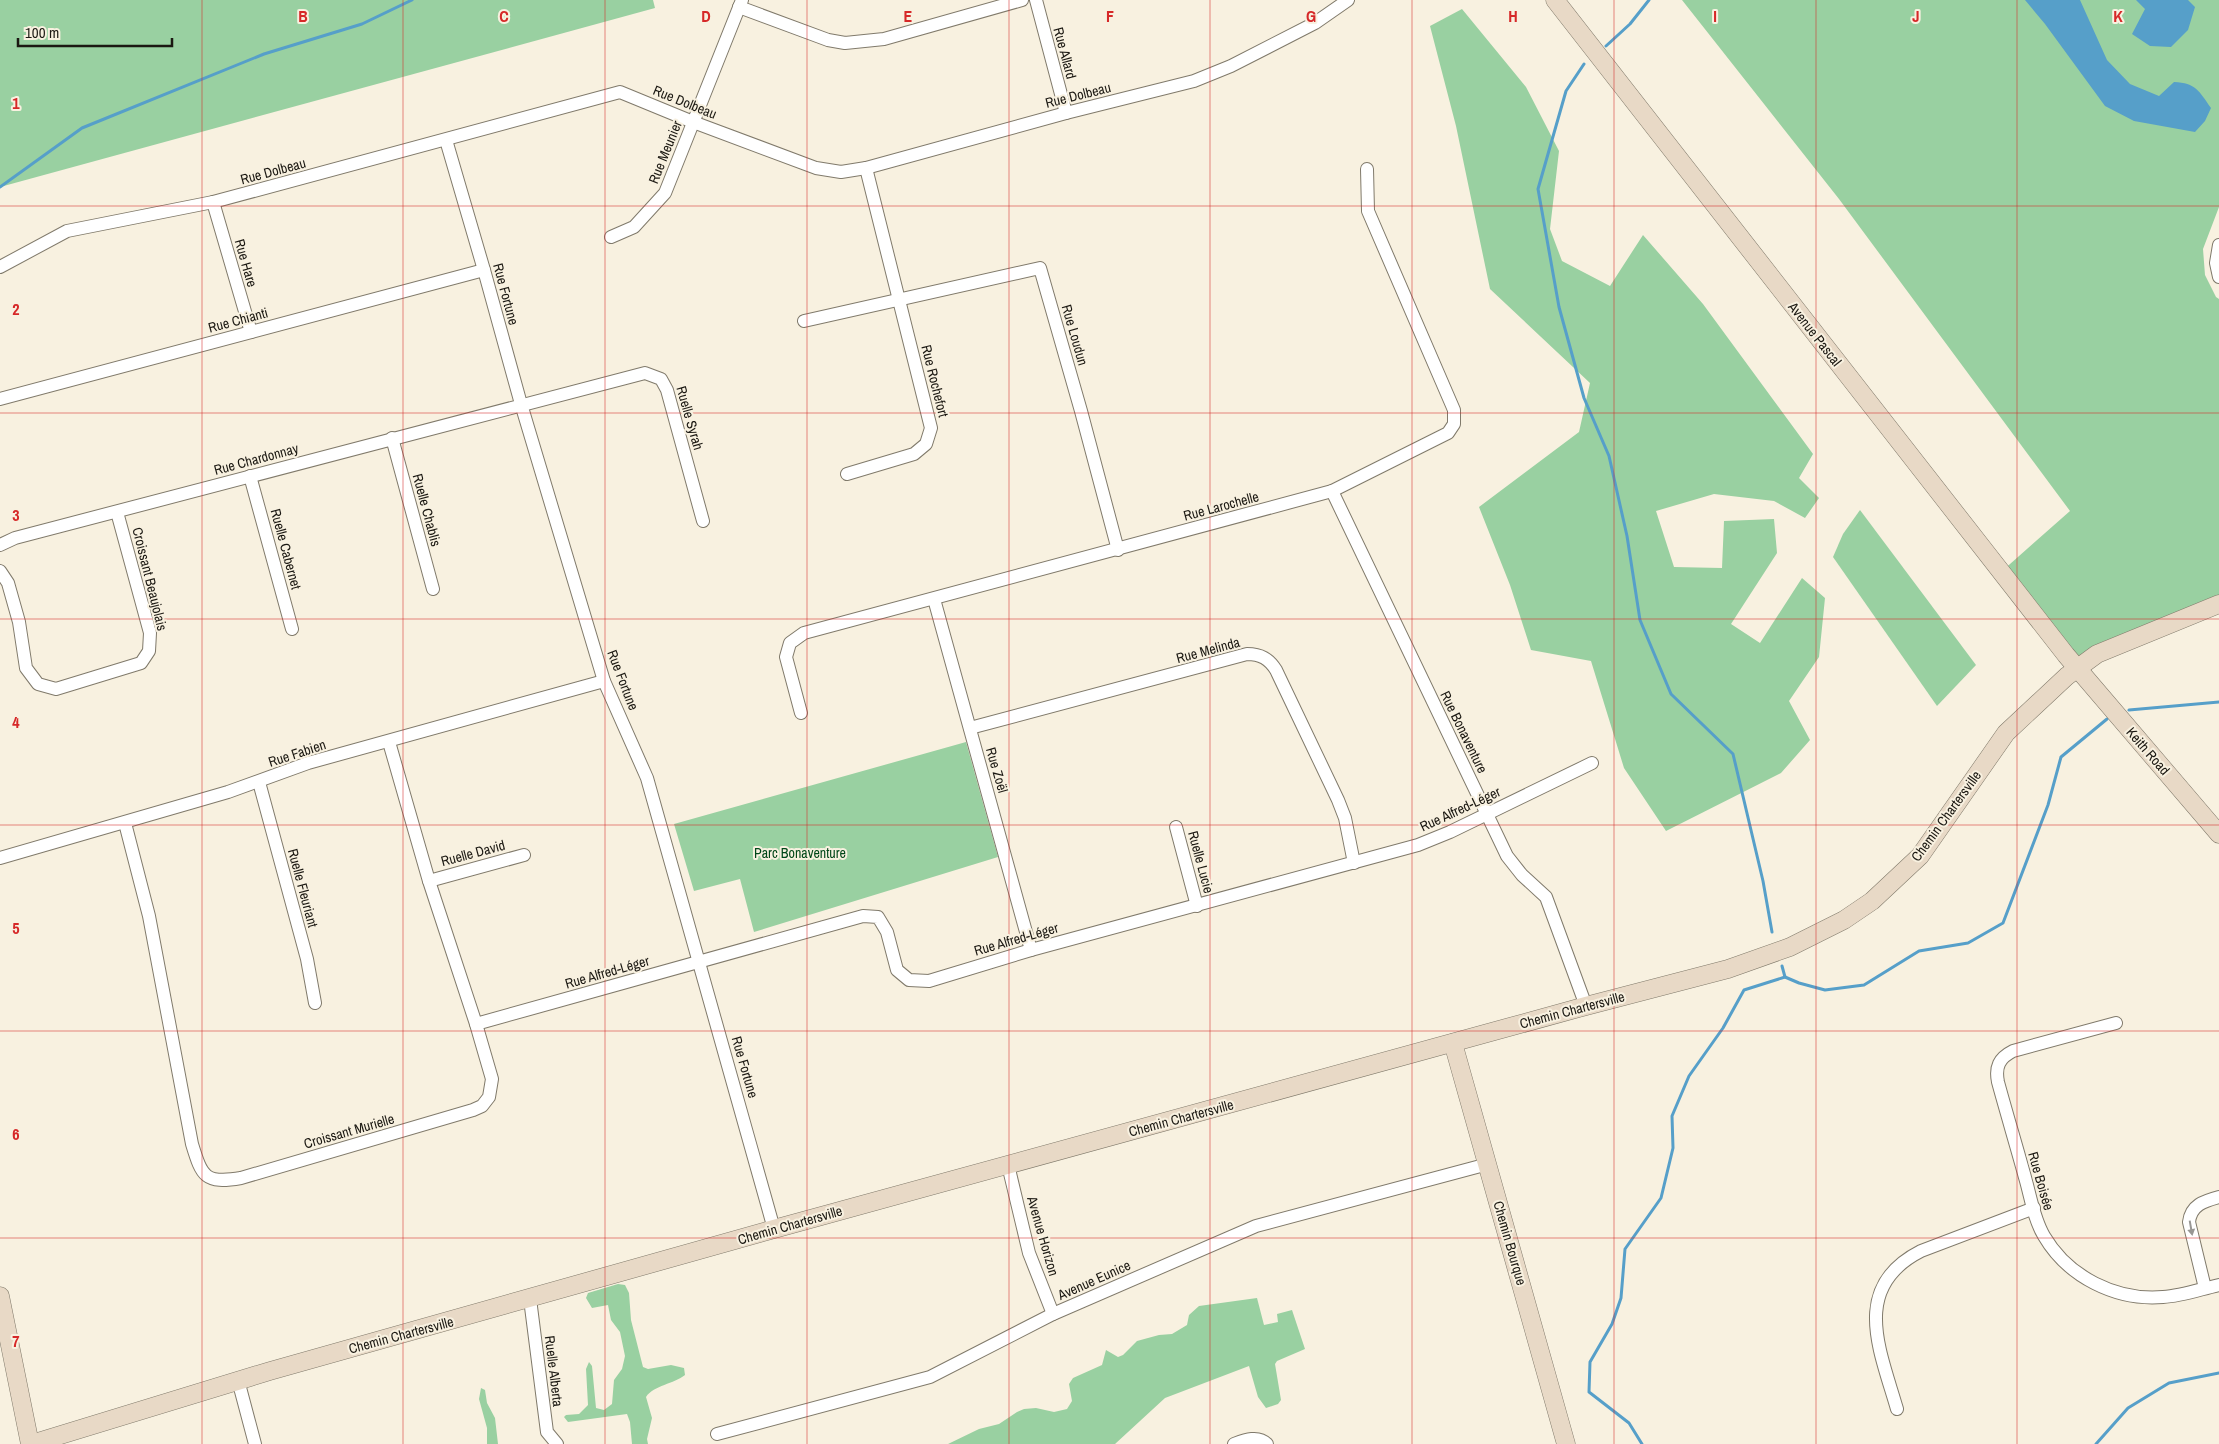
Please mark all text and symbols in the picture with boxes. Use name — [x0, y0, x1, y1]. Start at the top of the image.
text: B — [298, 5, 308, 27]
text: C — [499, 5, 509, 27]
text: D — [701, 5, 711, 27]
text: E — [904, 5, 913, 27]
text: F — [1106, 5, 1114, 27]
text: G — [1306, 5, 1316, 27]
text: H — [1508, 5, 1518, 27]
text: I — [1713, 5, 1717, 27]
text: J — [1912, 5, 1920, 27]
text: K — [2113, 5, 2123, 27]
scale bar — [18, 15, 171, 47]
text: 100 m — [25, 22, 59, 43]
street label: Rue Allard — [1049, 25, 1081, 81]
street label: Rue Dolbeau — [1043, 78, 1113, 112]
street label: Rue Dolbeau — [651, 81, 719, 123]
text: 1 — [12, 92, 20, 114]
street label: Rue Meunier — [644, 118, 686, 186]
street label: Rue Dolbeau — [238, 154, 308, 188]
street label: Rue Hare — [231, 237, 261, 289]
street label: Rue Fortune — [489, 261, 523, 327]
text: 2 — [12, 298, 20, 320]
street label: Avenue Pascal — [1784, 298, 1846, 370]
street label: Rue Loudun — [1058, 302, 1092, 368]
street label: Rue Chianti — [206, 303, 270, 337]
street label: Rue Rochefort — [917, 343, 953, 419]
street label: Ruelle Syrah — [672, 384, 708, 452]
street label: Rue Chardonnay — [212, 439, 300, 479]
street label: Ruelle Chablis — [409, 472, 445, 549]
street label: Rue Larochelle — [1181, 487, 1261, 525]
text: 3 — [12, 504, 20, 526]
street label: Ruelle Cabernet — [267, 507, 305, 591]
street label: Croissant Beaujolais — [128, 525, 172, 633]
street label: Rue Melinda — [1174, 633, 1242, 667]
street label: Rue Fortune — [603, 647, 643, 713]
street label: Rue Bonaventure — [1436, 688, 1492, 776]
text: 4 — [12, 711, 20, 733]
street label: Keith Road — [2122, 723, 2174, 779]
street label: Rue Fabien — [266, 735, 328, 771]
street label: Rue Zoël — [982, 745, 1012, 795]
street label: Chemin Chartersville — [1907, 767, 1985, 865]
street label: Rue Alfred-Léger — [1417, 782, 1503, 835]
street label: Ruelle Lucie — [1184, 829, 1218, 895]
street label: Ruelle David — [439, 836, 507, 870]
park label: Parc Bonaventure — [754, 844, 846, 862]
street label: Ruelle Fleuriant — [284, 847, 322, 929]
text: 5 — [12, 917, 20, 939]
street label: Rue Alfred-Léger — [972, 918, 1060, 960]
street label: Rue Alfred-Léger — [563, 951, 651, 993]
street label: Chemin Chartersville — [1518, 987, 1626, 1033]
street label: Rue Fortune — [728, 1034, 762, 1100]
street label: Chemin Chartersville — [1127, 1095, 1235, 1141]
street label: Croissant Murielle — [302, 1110, 396, 1152]
text: 6 — [12, 1123, 20, 1145]
street label: Rue Boisée — [2024, 1150, 2058, 1212]
street label: Avenue Horizon — [1023, 1193, 1063, 1278]
street label: Chemin Bourque — [1489, 1199, 1531, 1287]
street label: Chemin Chartersville — [736, 1201, 844, 1249]
one-way arrow — [2187, 1220, 2195, 1236]
street label: Avenue Eunice — [1054, 1256, 1133, 1304]
street label: Chemin Chartersville — [347, 1312, 455, 1358]
text: 7 — [12, 1330, 20, 1352]
street label: Ruelle Alberta — [541, 1334, 567, 1408]

